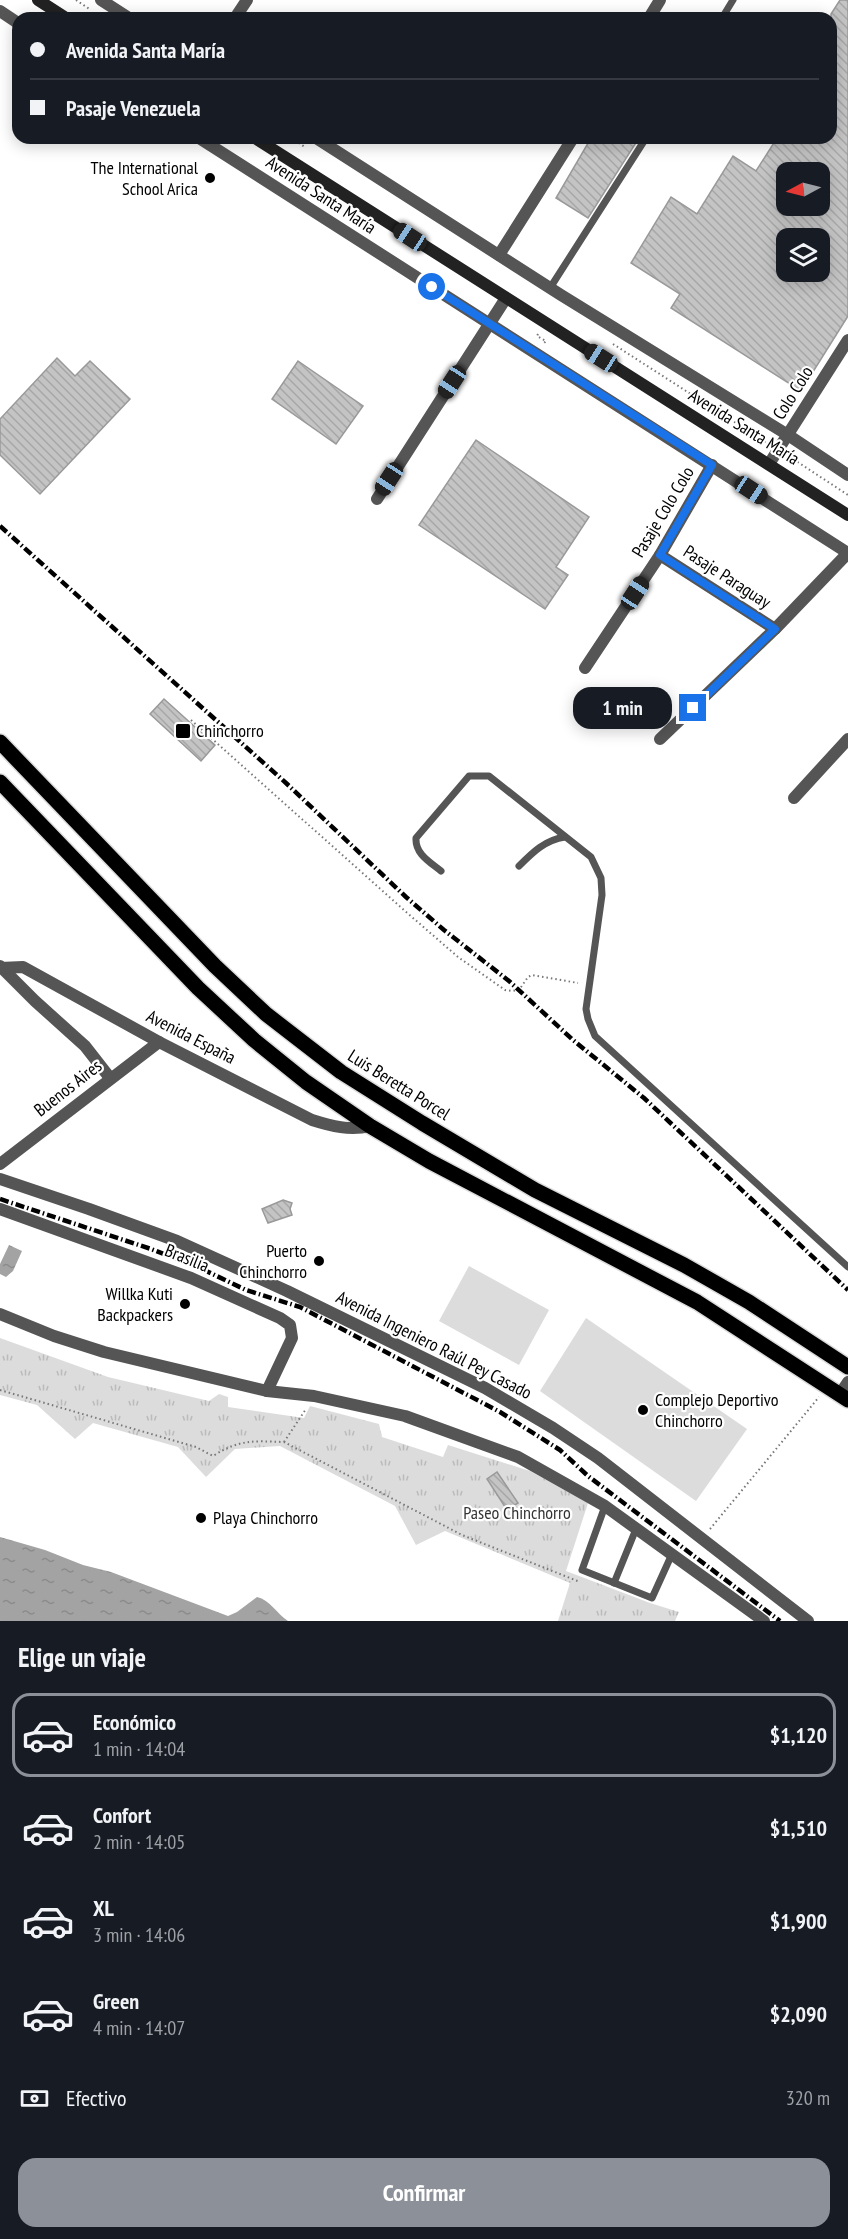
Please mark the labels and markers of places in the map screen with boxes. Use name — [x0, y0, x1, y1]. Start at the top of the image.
place label: The International School Arica — [90, 156, 199, 200]
marker: The International School Arica — [203, 171, 217, 185]
place label: Chinchorro — [196, 719, 264, 742]
marker: Chinchorro — [174, 722, 192, 740]
place label: Puerto Chinchorro — [239, 1239, 307, 1283]
marker: Puerto Chinchorro — [312, 1254, 326, 1268]
place label: Willka Kuti Backpackers — [97, 1282, 173, 1326]
marker: Willka Kuti Backpackers — [178, 1297, 192, 1311]
place label: Complejo Deportivo Chinchorro — [655, 1388, 779, 1432]
marker: Complejo Deportivo Chinchorro — [636, 1403, 650, 1417]
place label: Playa Chinchorro — [213, 1506, 318, 1529]
marker: Playa Chinchorro — [194, 1511, 208, 1525]

